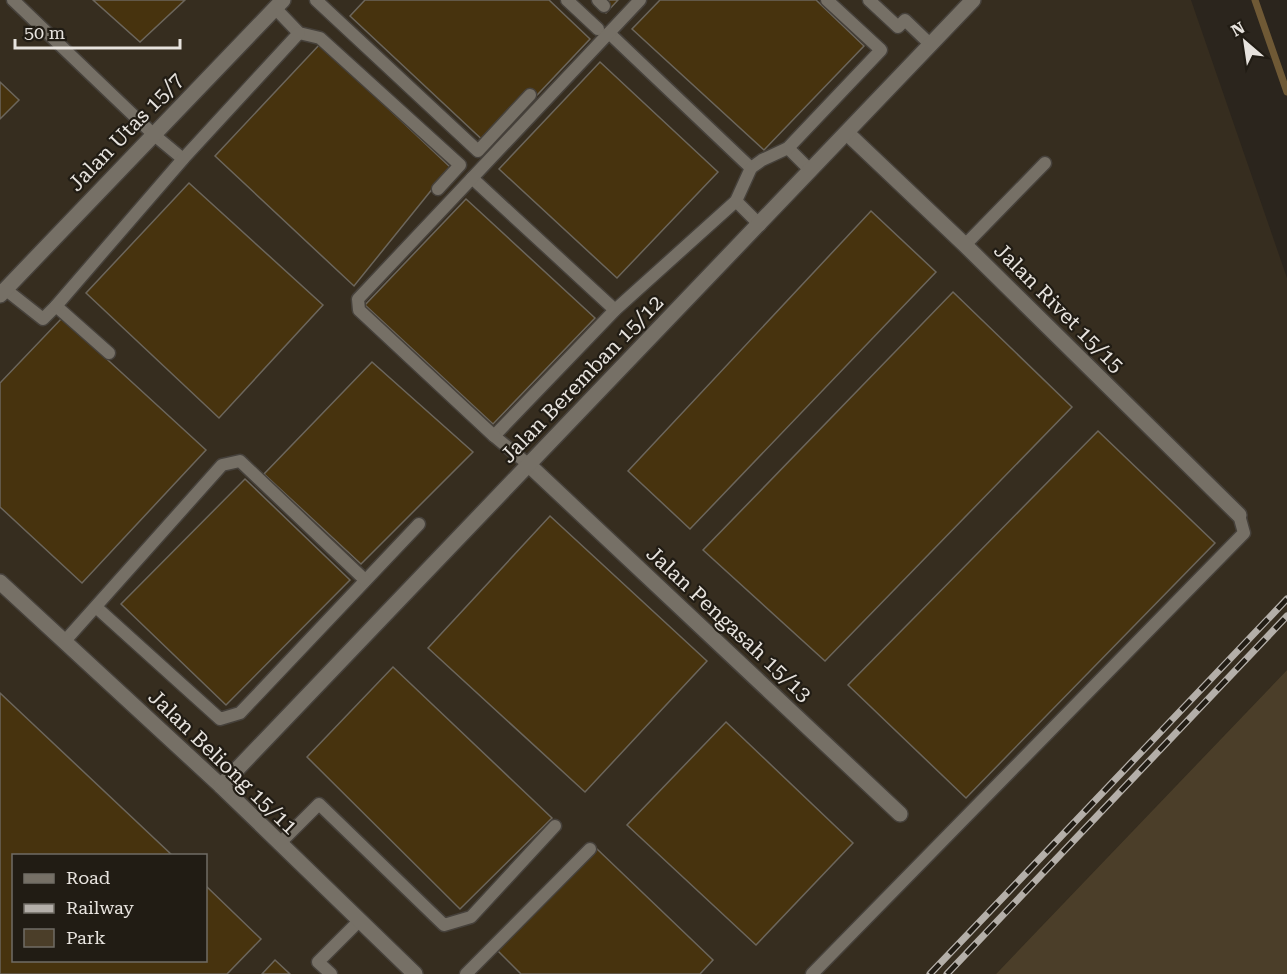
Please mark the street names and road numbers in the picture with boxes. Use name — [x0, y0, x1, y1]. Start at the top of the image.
street label: Jalan Utas 15/7 — [64, 68, 188, 196]
street label: Jalan Rivet 15/15 — [989, 238, 1129, 378]
street label: Jalan Beremban 15/12 — [496, 290, 668, 468]
street label: Jalan Pengasah 15/13 — [642, 541, 816, 707]
street label: Jalan Beliong 15/11 — [144, 685, 302, 839]

